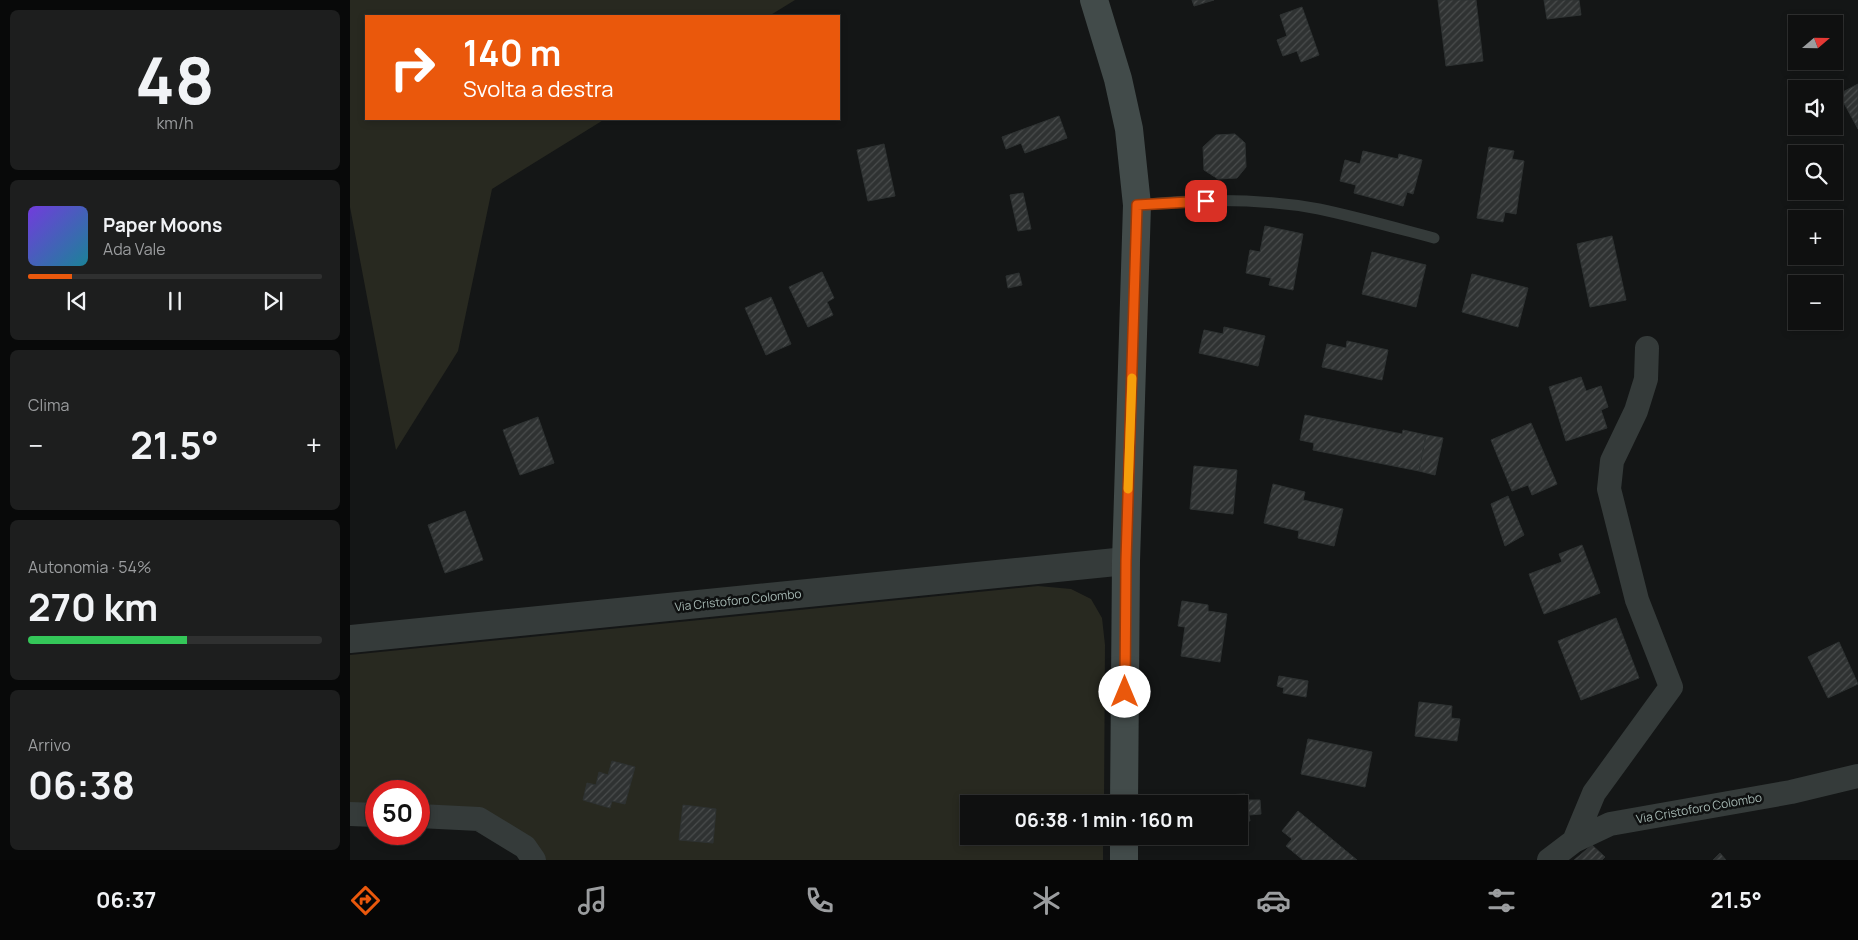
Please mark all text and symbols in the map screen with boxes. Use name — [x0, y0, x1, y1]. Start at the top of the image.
north arrow — [1788, 15, 1842, 70]
map controls — [1788, 15, 1843, 330]
text: 140 m — [463, 29, 561, 77]
text: 48 — [135, 35, 215, 124]
icon: right — [380, 35, 445, 100]
text: Svolta a destra — [463, 74, 613, 104]
button: sound — [1788, 80, 1843, 135]
text: km/h — [156, 112, 194, 134]
button: search — [1788, 145, 1843, 200]
pin — [1185, 180, 1227, 222]
icon: arrive — [1192, 187, 1220, 215]
button: + — [1788, 210, 1843, 265]
text: Paper Moons — [103, 212, 222, 238]
text: Ada Vale — [103, 238, 166, 260]
button: − — [1788, 275, 1843, 330]
icon: previous — [63, 287, 91, 315]
icon: pause — [161, 287, 189, 315]
icon: next — [259, 287, 287, 315]
text: Clima — [28, 394, 69, 416]
text: 21.5° — [130, 418, 219, 470]
text: − — [28, 426, 43, 464]
text: + — [306, 426, 322, 464]
text: Autonomia · 54% — [28, 556, 151, 578]
text: 270 km — [28, 580, 158, 632]
street label: Via Cristoforo Colombo — [674, 585, 802, 615]
position arrow — [1098, 665, 1150, 717]
text: Arrivo — [28, 734, 71, 756]
text: 06:38 — [28, 758, 135, 810]
speed limit sign: 50 — [365, 780, 430, 845]
street label: Via Cristoforo Colombo — [1635, 789, 1763, 827]
text: 06:38 · 1 min · 160 m — [1015, 807, 1193, 833]
icon: directions — [348, 883, 383, 918]
icon: music — [575, 883, 610, 918]
icon: phone — [802, 883, 837, 918]
icon: climate — [1029, 883, 1064, 918]
icon: car — [1256, 883, 1291, 918]
icon: filters — [1484, 883, 1519, 918]
text: 06:37 — [96, 885, 156, 915]
text: 21.5° — [1711, 885, 1762, 915]

